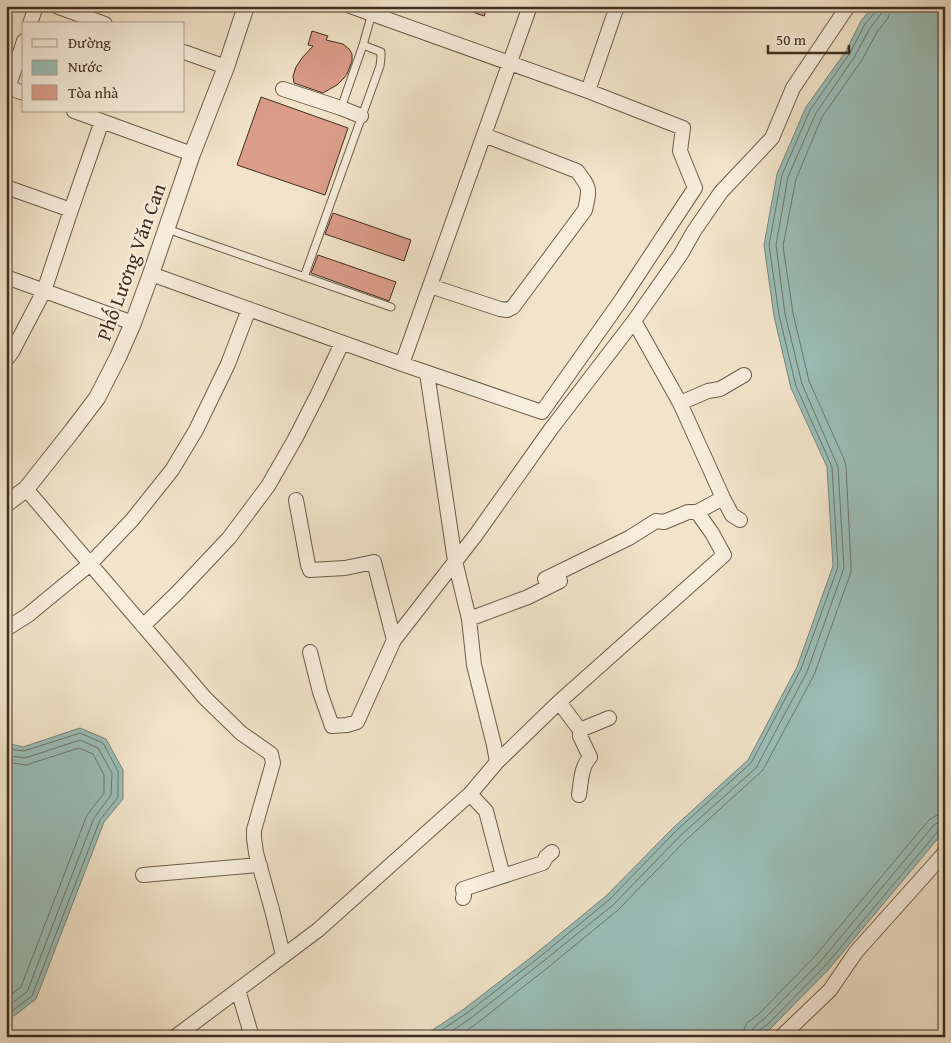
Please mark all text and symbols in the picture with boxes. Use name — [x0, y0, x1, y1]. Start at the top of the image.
legend — [22, 22, 185, 112]
scale bar — [768, 22, 850, 54]
text: 50 m — [776, 29, 807, 50]
text: Đường — [68, 32, 111, 53]
text: Nước — [68, 56, 103, 77]
text: Tòa nhà — [68, 82, 118, 103]
street label: Phố Lương Văn Can — [89, 179, 172, 345]

